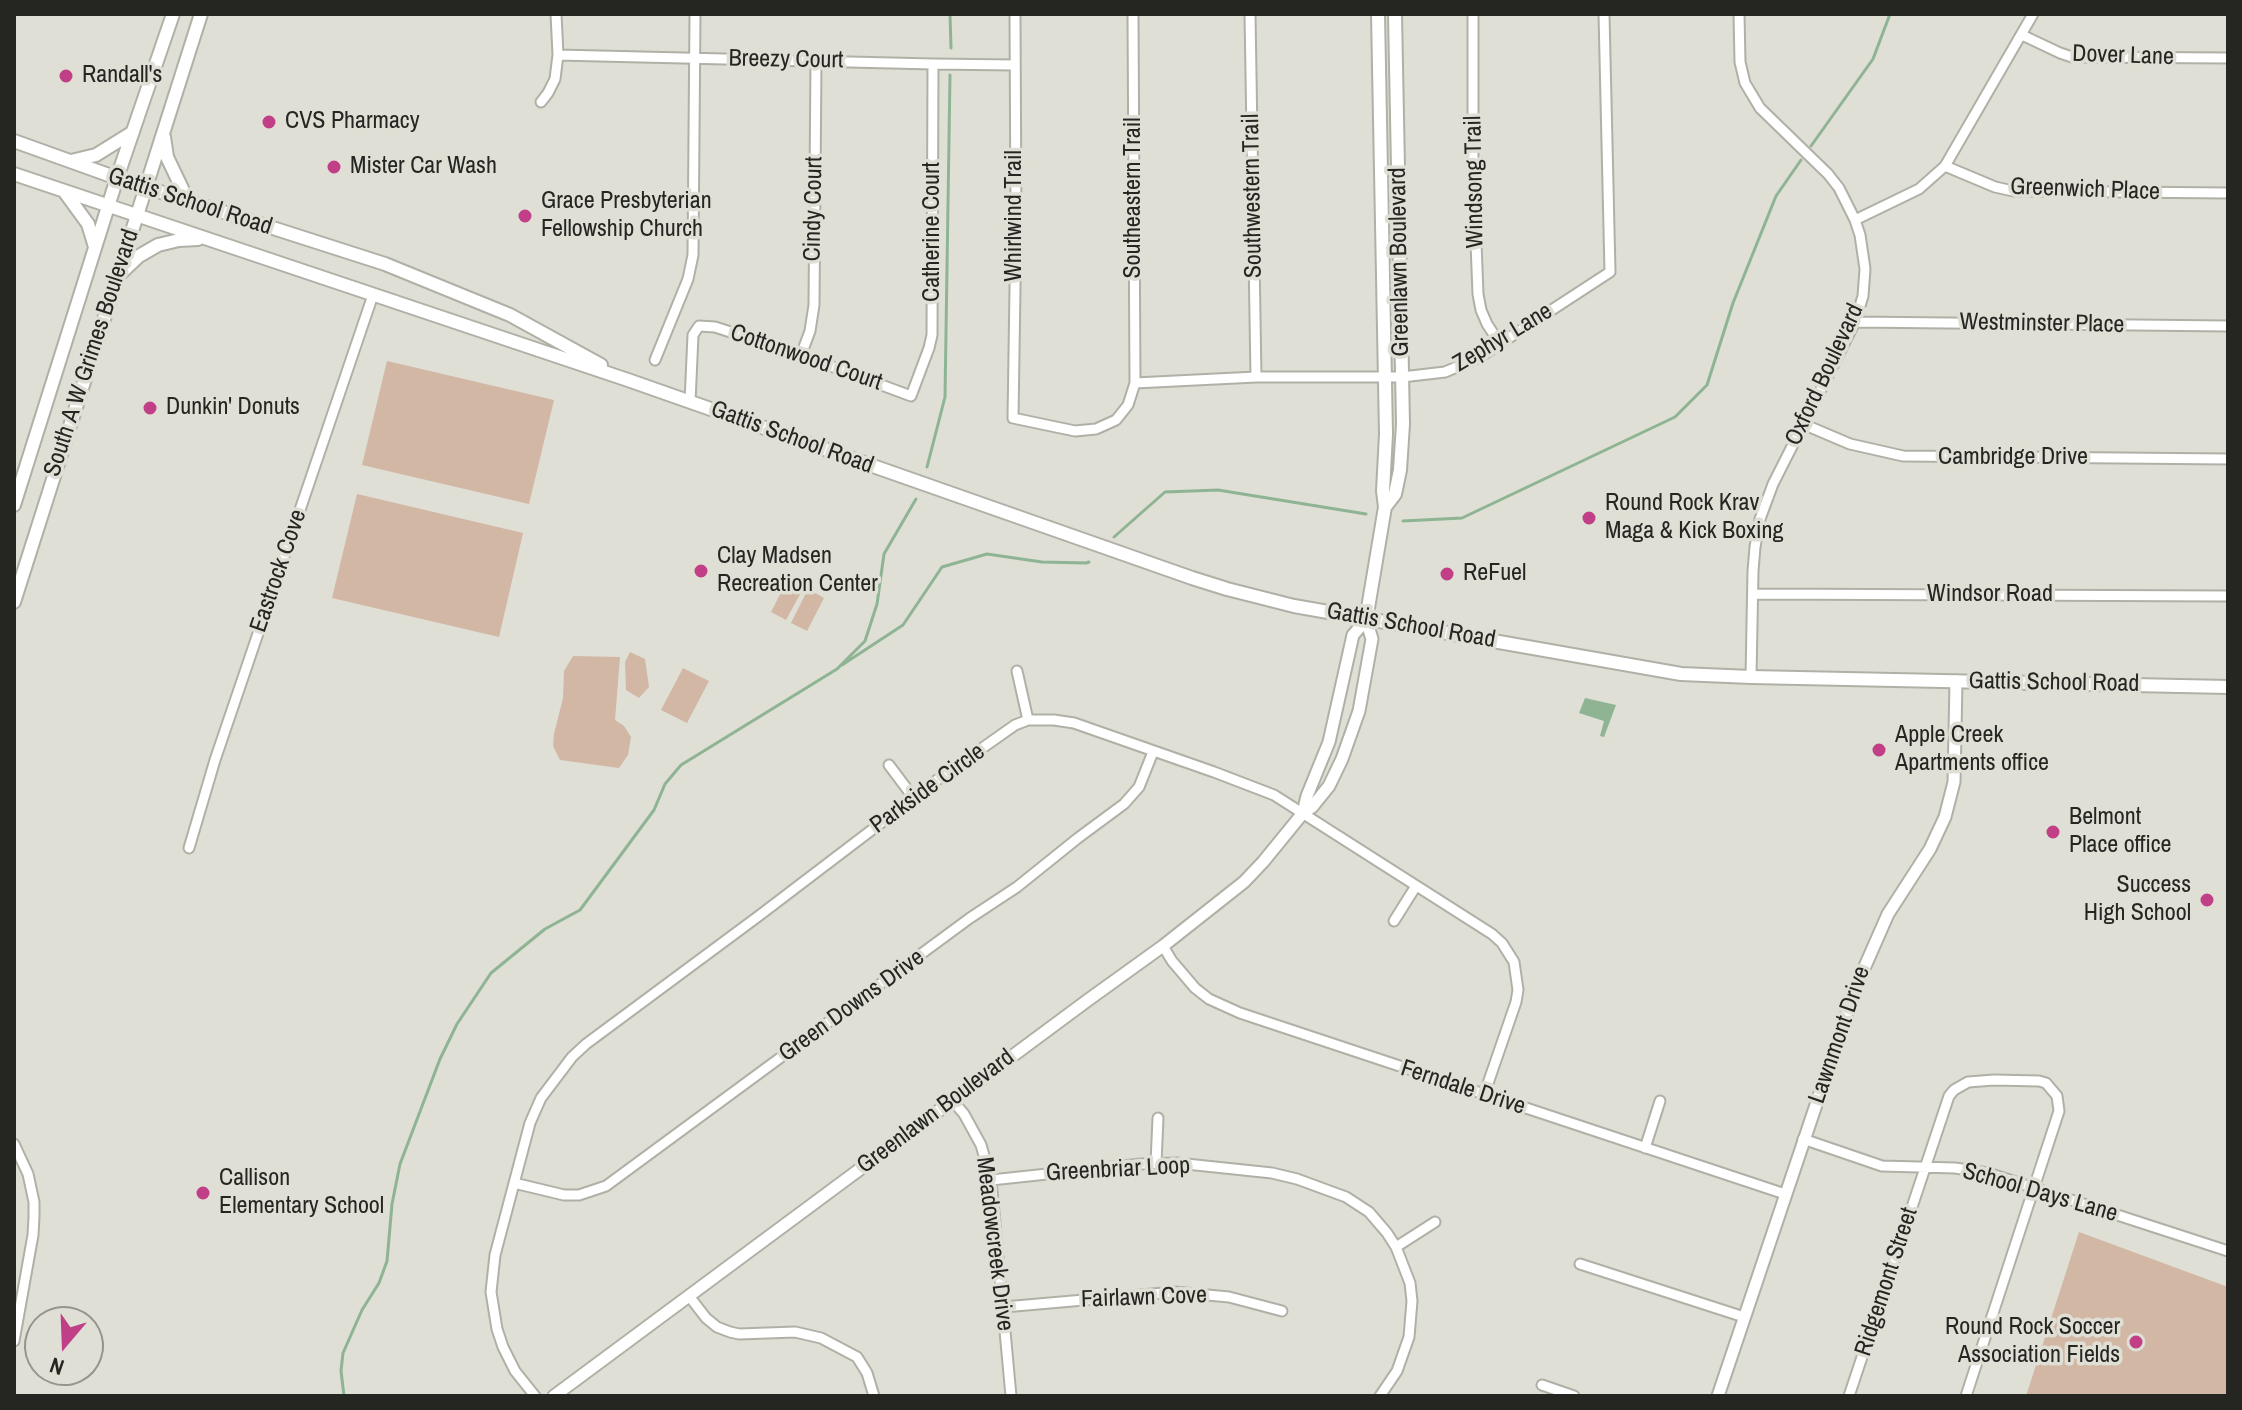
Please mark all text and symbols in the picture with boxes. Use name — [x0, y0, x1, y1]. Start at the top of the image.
street label: Dover Lane — [2072, 40, 2174, 72]
street label: Breezy Court — [728, 45, 844, 75]
place label: Randall's — [82, 62, 162, 90]
marker: Randall's — [57, 67, 75, 85]
place label: CVS Pharmacy — [285, 108, 420, 136]
marker: CVS Pharmacy — [260, 113, 278, 131]
street label: Southwestern Trail — [1237, 114, 1269, 278]
street label: Windsong Trail — [1459, 115, 1491, 249]
street label: Southeastern Trail — [1120, 117, 1148, 279]
street label: Whirlwind Trail — [1001, 150, 1029, 282]
place label: Mister Car Wash — [350, 153, 497, 181]
street label: Cindy Court — [799, 156, 829, 262]
marker: Mister Car Wash — [325, 158, 343, 176]
street label: Gattis School Road — [104, 162, 276, 242]
street label: Catherine Court — [919, 162, 947, 302]
street label: Greenlawn Boulevard — [1384, 167, 1416, 357]
street label: Greenwich Place — [2010, 173, 2160, 207]
place label: Grace Presbyterian Fellowship Church — [541, 188, 712, 244]
marker: Grace Presbyterian Fellowship Church — [516, 207, 534, 225]
street label: South A W Grimes Boulevard — [38, 226, 146, 480]
street label: Zephyr Lane — [1448, 297, 1558, 379]
street label: Oxford Boulevard — [1780, 300, 1870, 450]
street label: Westminster Place — [1959, 308, 2125, 340]
street label: Cottonwood Court — [726, 319, 886, 397]
place label: Dunkin' Donuts — [166, 394, 300, 422]
street label: Gattis School Road — [707, 395, 877, 481]
marker: Dunkin' Donuts — [141, 399, 159, 417]
street label: Cambridge Drive — [1938, 444, 2088, 472]
place label: Round Rock Krav Maga & Kick Boxing — [1605, 490, 1783, 546]
street label: Eastrock Cove — [245, 506, 313, 636]
marker: Round Rock Krav Maga & Kick Boxing — [1580, 509, 1598, 527]
place label: Clay Madsen Recreation Center — [717, 543, 878, 599]
place label: ReFuel — [1463, 560, 1526, 588]
marker: Clay Madsen Recreation Center — [692, 562, 710, 580]
marker: ReFuel — [1438, 565, 1456, 583]
street label: Windsor Road — [1927, 581, 2053, 609]
street label: Gattis School Road — [1324, 597, 1498, 655]
street label: Gattis School Road — [1968, 667, 2140, 699]
place label: Apple Creek Apartments office — [1895, 722, 2049, 778]
street label: Parkside Circle — [865, 738, 991, 840]
marker: Apple Creek Apartments office — [1870, 741, 1888, 759]
place label: Belmont Place office — [2069, 804, 2172, 860]
marker: Belmont Place office — [2044, 823, 2062, 841]
place label: Success High School — [2084, 872, 2191, 928]
marker: Success High School — [2198, 891, 2216, 909]
street label: Green Downs Drive — [774, 944, 930, 1068]
street label: Lawnmont Drive — [1803, 963, 1877, 1107]
street label: Greenlawn Boulevard — [852, 1044, 1020, 1180]
street label: Ferndale Drive — [1397, 1054, 1529, 1122]
street label: Greenbriar Loop — [1045, 1152, 1191, 1188]
street label: Meadowcreek Drive — [969, 1155, 1019, 1333]
street label: School Days Lane — [1959, 1157, 2121, 1229]
place label: Callison Elementary School — [219, 1165, 384, 1221]
marker: Callison Elementary School — [194, 1184, 212, 1202]
street label: Ridgemont Street — [1849, 1204, 1925, 1360]
street label: Fairlawn Cove — [1081, 1281, 1207, 1315]
north arrow — [24, 1306, 104, 1386]
place label: Round Rock Soccer Association Fields — [1945, 1314, 2120, 1370]
marker: Round Rock Soccer Association Fields — [2127, 1333, 2145, 1351]
text: N — [46, 1350, 68, 1383]

